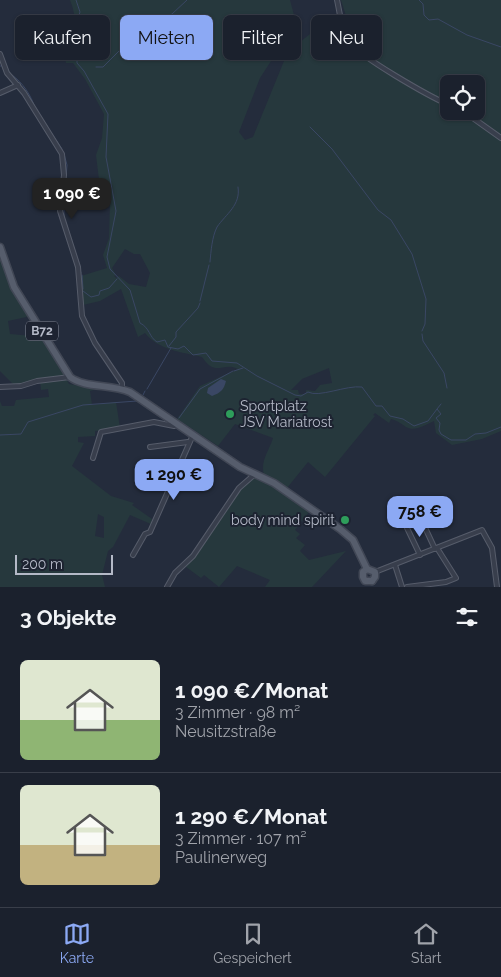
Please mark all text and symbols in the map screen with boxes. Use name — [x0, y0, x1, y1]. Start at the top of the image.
chip: Kaufen — [15, 15, 110, 60]
chip: Mieten — [120, 15, 213, 60]
chip: Filter — [223, 15, 301, 60]
chip: Neu — [311, 15, 382, 60]
map controls — [440, 75, 485, 120]
button: locate — [440, 75, 485, 120]
pin: 1 090 € — [26, 178, 118, 220]
text: 1 090 € — [43, 184, 101, 203]
road number: B72 — [26, 322, 58, 341]
place label: Sportplatz JSV Mariatrost — [240, 398, 332, 430]
marker: Sportplatz JSV Mariatrost — [224, 408, 236, 420]
pin: 1 290 € — [128, 458, 220, 501]
text: 1 290 € — [146, 465, 202, 484]
pin: 758 € — [385, 496, 455, 538]
text: 758 € — [398, 502, 442, 521]
place label: body mind spirit — [231, 512, 335, 528]
marker: body mind spirit — [339, 514, 351, 526]
scale bar — [15, 552, 112, 575]
text: 200 m — [22, 556, 63, 572]
icon: filters — [453, 603, 481, 631]
text: 3 Objekte — [20, 605, 116, 630]
text: 1 090 €/Monat — [175, 678, 328, 703]
icon: home — [60, 680, 120, 740]
text: 3 Zimmer · 98 m² — [175, 703, 300, 722]
text: Neusitzstraße — [175, 722, 276, 741]
text: 1 290 €/Monat — [175, 804, 327, 829]
icon: home — [60, 805, 120, 865]
text: 3 Zimmer · 107 m² — [175, 829, 306, 848]
text: Paulinerweg — [175, 848, 267, 867]
tab: Karte — [60, 920, 94, 966]
tab: Gespeichert — [213, 920, 292, 966]
tab: Start — [411, 920, 441, 966]

